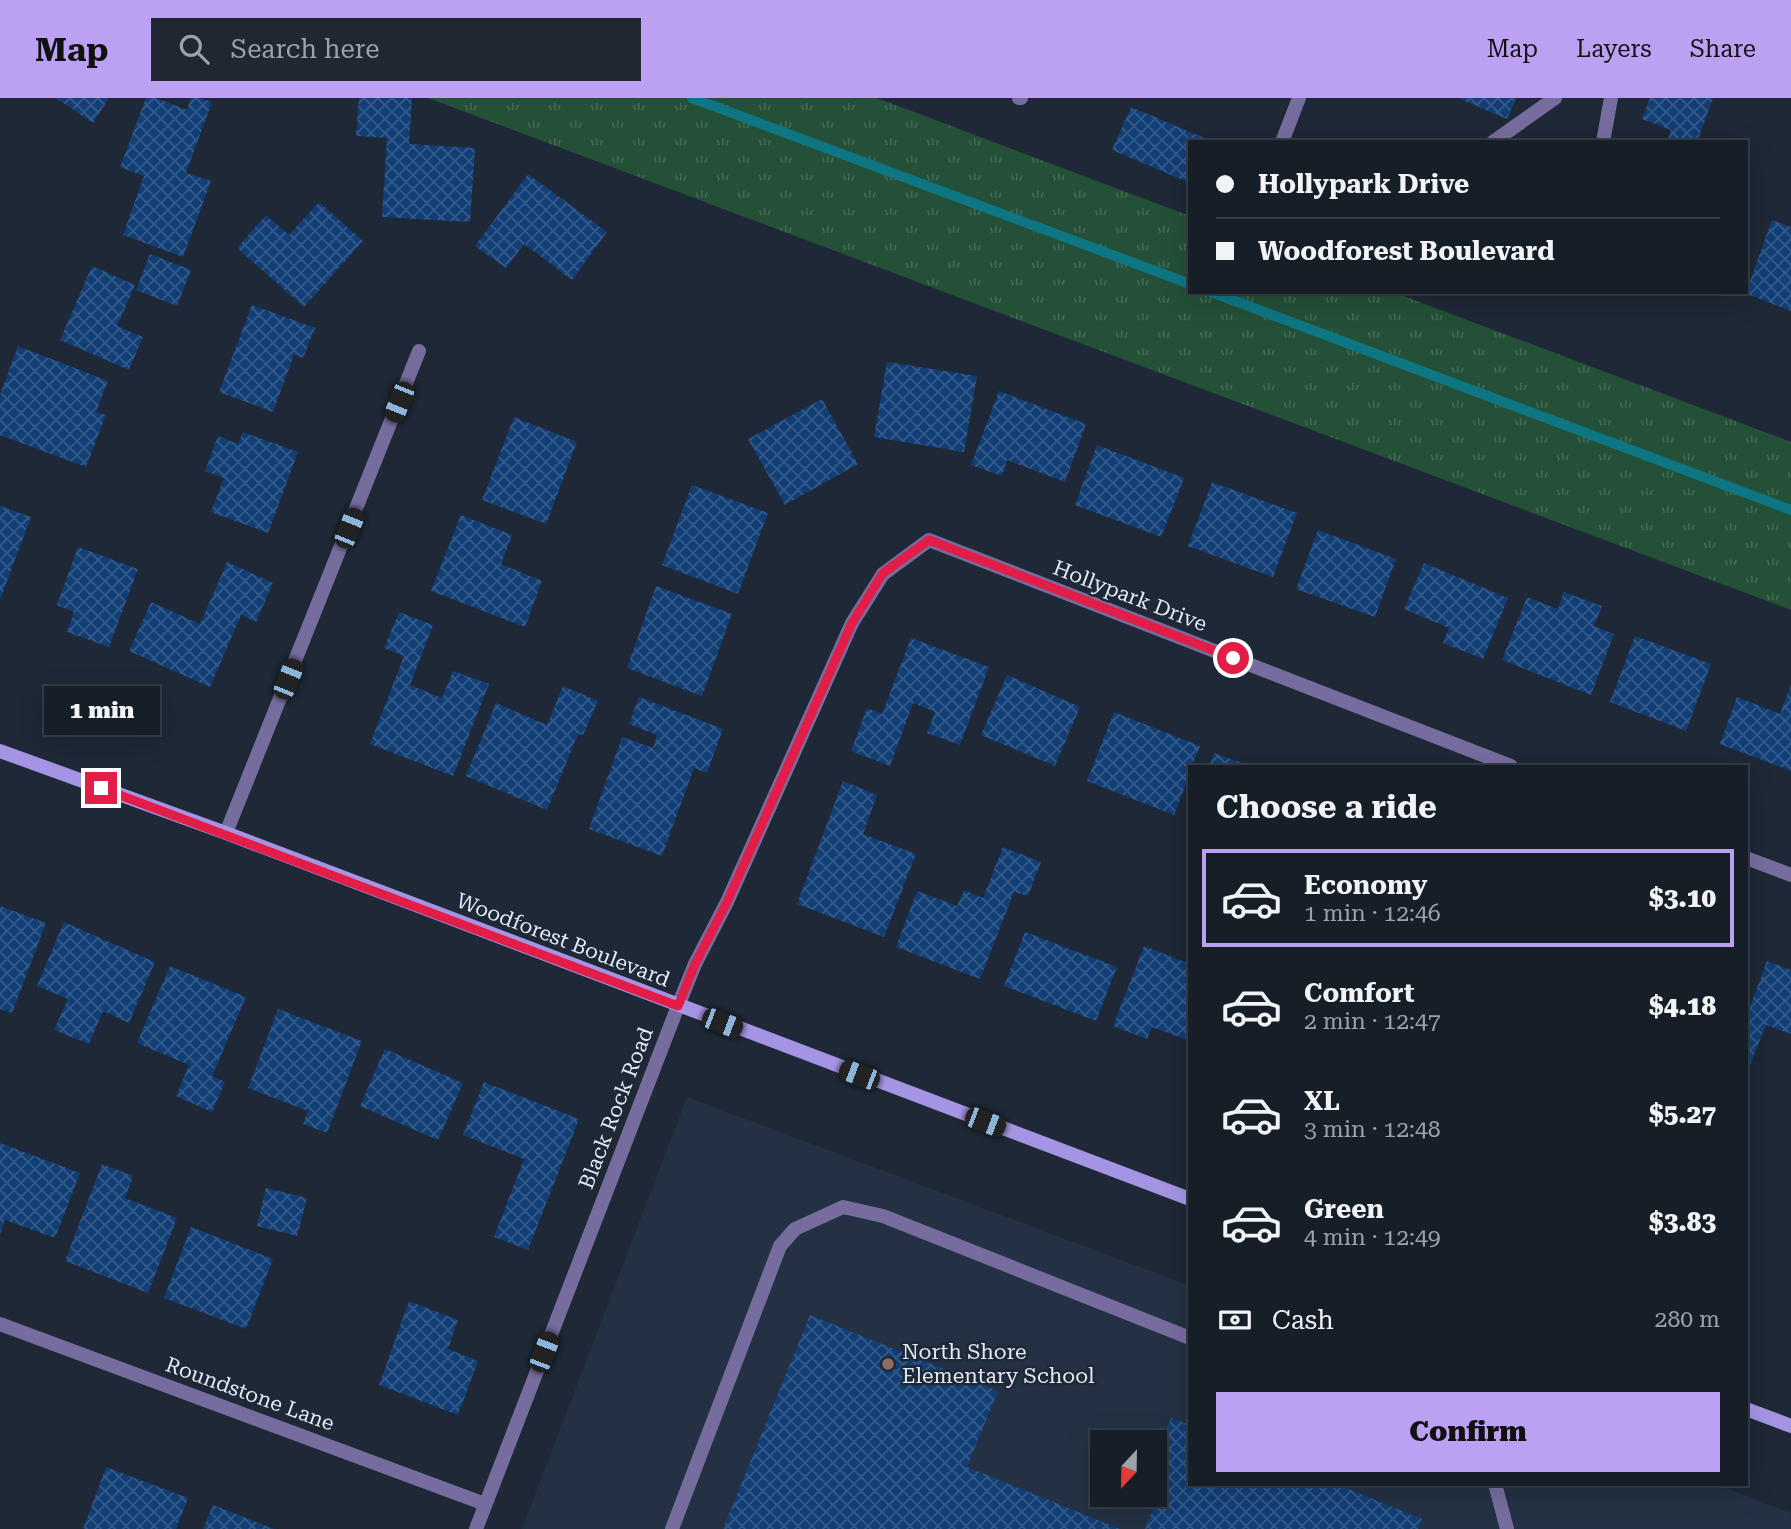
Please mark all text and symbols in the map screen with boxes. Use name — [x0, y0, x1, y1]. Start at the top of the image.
search box — [151, 18, 641, 81]
text: Map — [35, 30, 109, 69]
icon: search — [175, 30, 213, 68]
text: Search here — [231, 34, 380, 64]
text: Map — [1487, 35, 1538, 63]
text: Layers — [1576, 35, 1652, 63]
text: Share — [1690, 35, 1756, 63]
text: Hollypark Drive — [1258, 169, 1469, 199]
text: Woodforest Boulevard — [1258, 236, 1555, 266]
car — [382, 379, 417, 425]
car — [332, 505, 367, 551]
street label: Hollypark Drive — [1050, 556, 1210, 636]
route start — [1217, 642, 1249, 674]
car — [271, 656, 306, 702]
callout: 1 min — [43, 686, 159, 736]
text: 1 min — [70, 697, 134, 724]
route end — [85, 772, 117, 804]
text: Choose a ride — [1216, 788, 1437, 826]
icon: car — [1220, 867, 1283, 930]
text: Economy — [1304, 870, 1427, 900]
text: $3.10 — [1649, 883, 1716, 913]
street label: Woodforest Boulevard — [453, 888, 674, 992]
text: 1 min · 12:46 — [1304, 900, 1441, 927]
icon: car — [1220, 975, 1283, 1038]
text: Comfort — [1304, 978, 1414, 1008]
text: $4.18 — [1649, 991, 1716, 1021]
car — [699, 1006, 746, 1040]
text: 2 min · 12:47 — [1304, 1008, 1441, 1035]
street label: Black Rock Road — [574, 1023, 658, 1192]
car — [836, 1058, 883, 1092]
icon: car — [1220, 1083, 1283, 1146]
text: XL — [1304, 1086, 1340, 1116]
text: $5.27 — [1649, 1099, 1716, 1129]
car — [962, 1105, 1009, 1139]
text: 3 min · 12:48 — [1304, 1116, 1441, 1143]
icon: car — [1220, 1191, 1283, 1254]
text: Green — [1304, 1194, 1384, 1224]
text: $3.83 — [1649, 1207, 1716, 1237]
text: 4 min · 12:49 — [1304, 1224, 1441, 1251]
icon: cash — [1216, 1301, 1254, 1339]
text: Cash — [1272, 1305, 1334, 1335]
text: 280 m — [1655, 1306, 1720, 1333]
car — [527, 1329, 562, 1375]
place label: North Shore Elementary School — [902, 1340, 1095, 1388]
street label: Roundstone Lane — [162, 1352, 338, 1436]
marker: North Shore Elementary School — [880, 1356, 896, 1372]
button: Confirm — [1216, 1392, 1720, 1472]
north arrow — [1090, 1430, 1167, 1507]
map controls — [1090, 1430, 1167, 1507]

